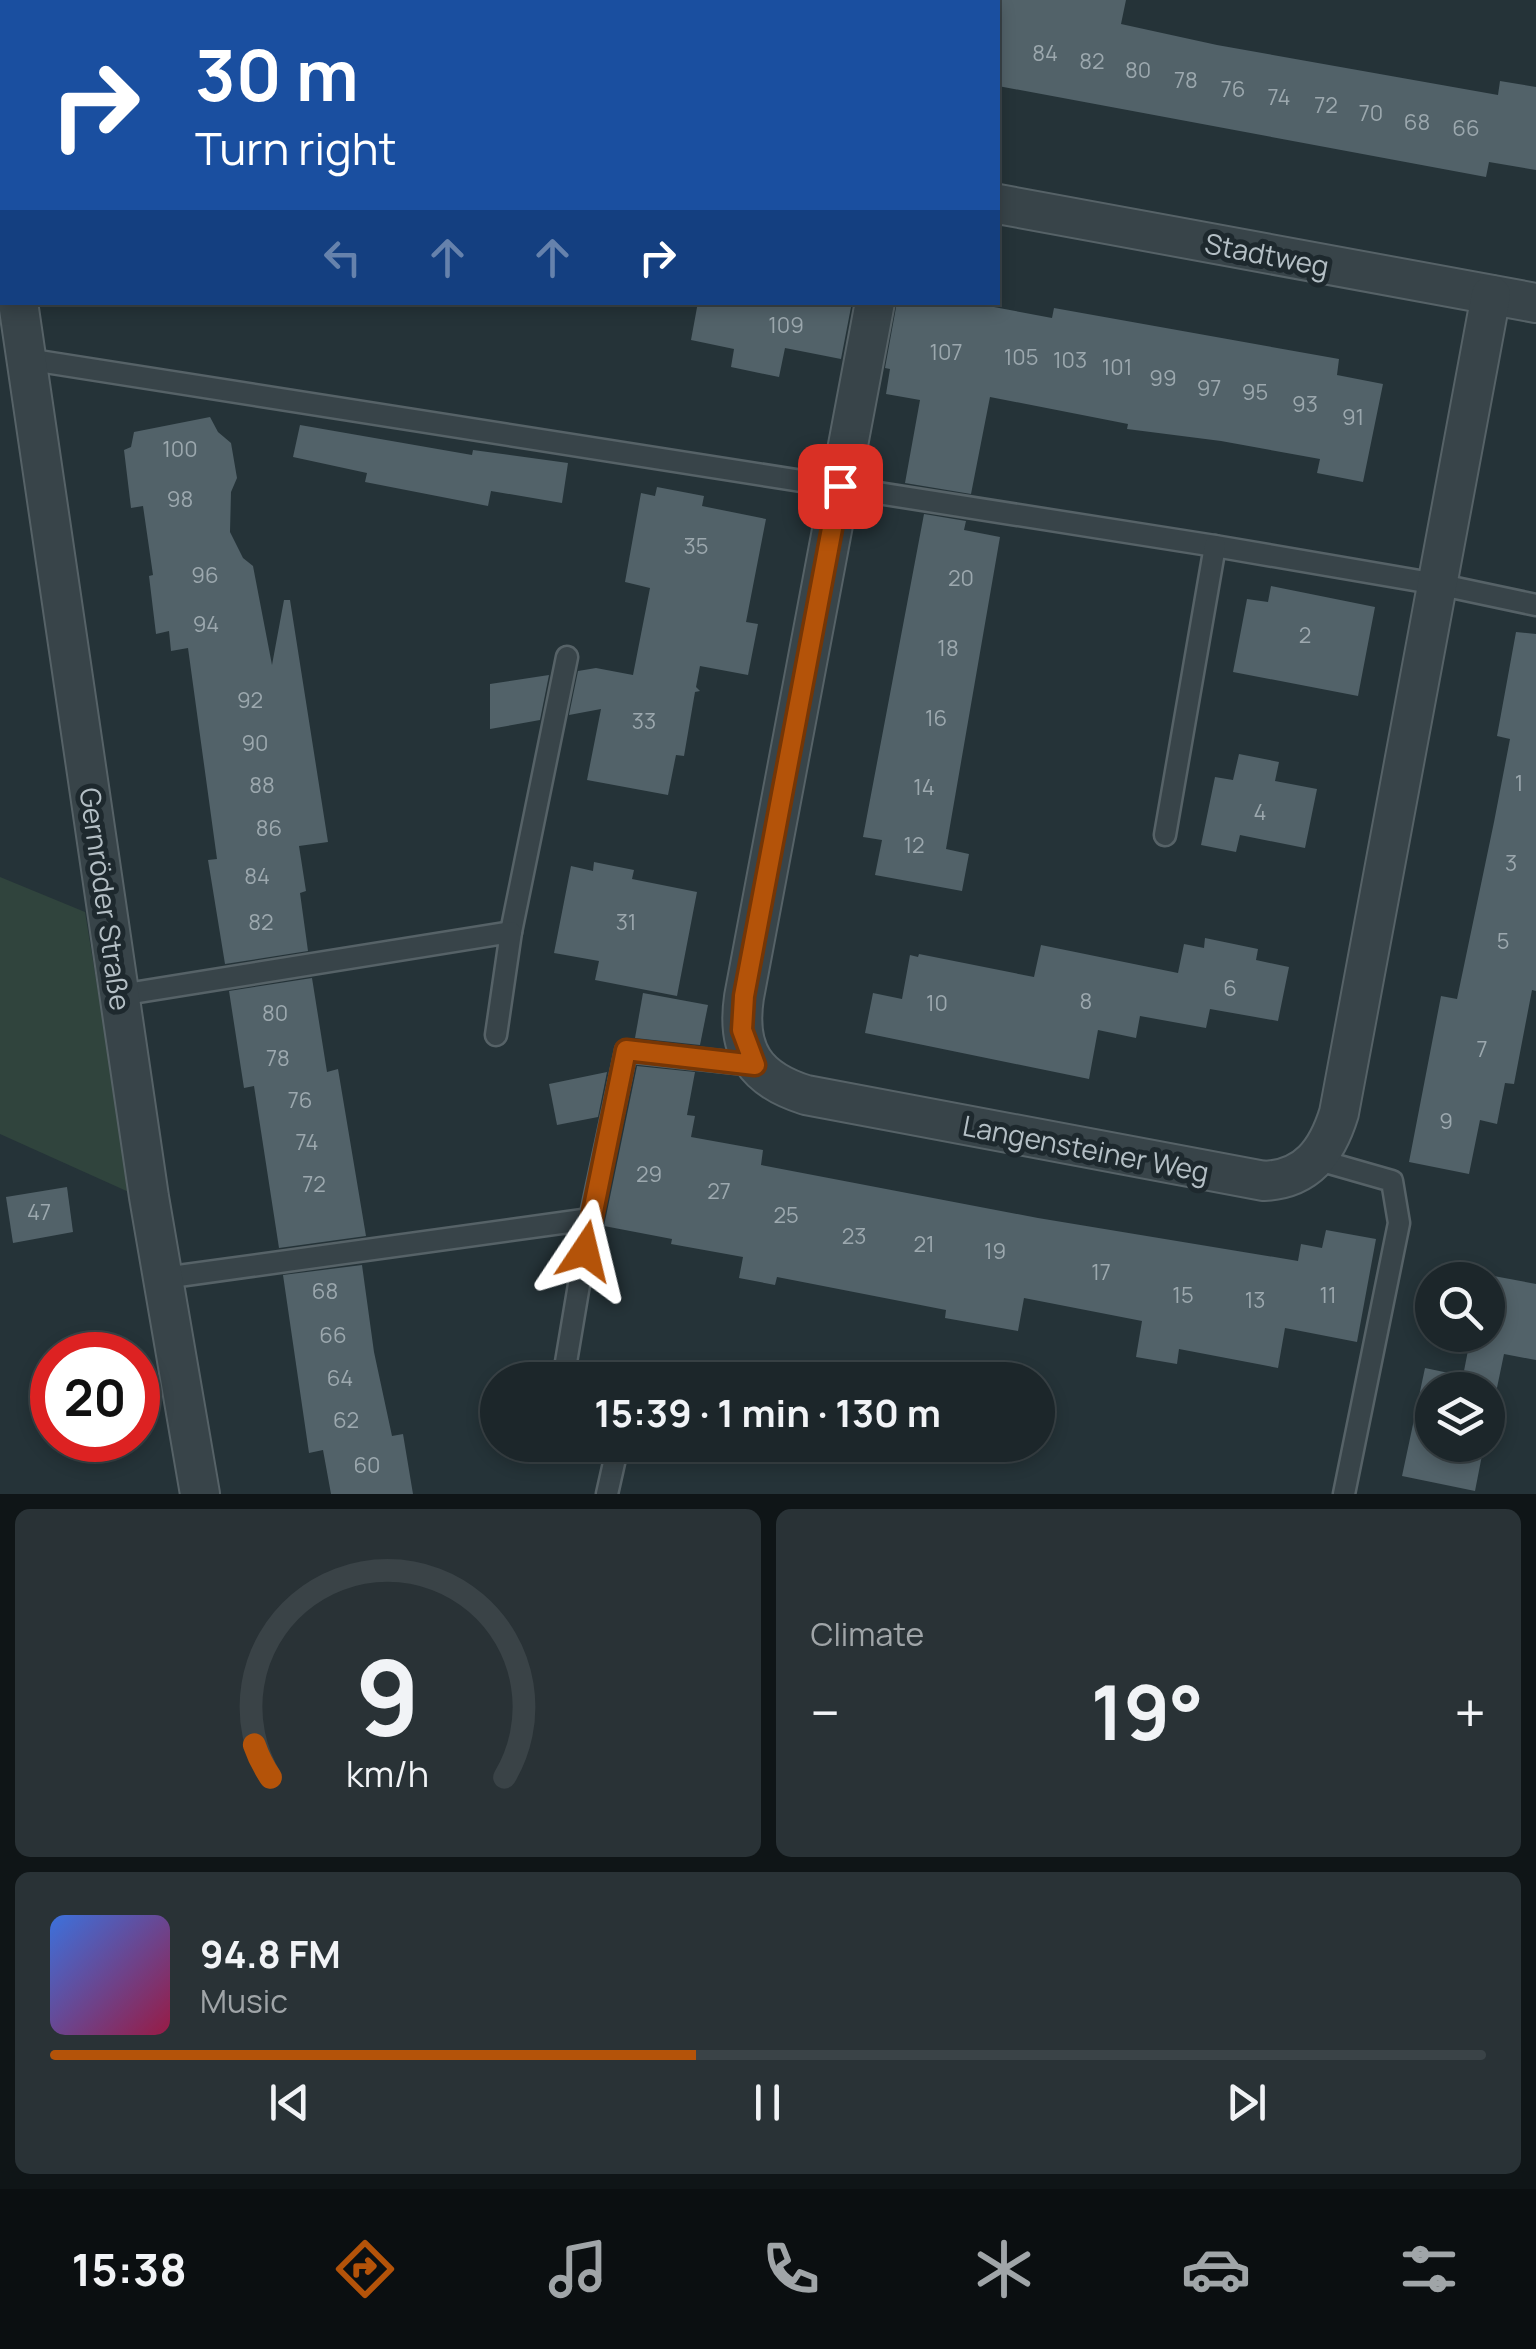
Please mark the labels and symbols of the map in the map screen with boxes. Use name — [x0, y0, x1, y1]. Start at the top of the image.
house number: 84 — [1032, 38, 1058, 68]
house number: 82 — [1079, 46, 1105, 76]
house number: 80 — [1125, 55, 1151, 85]
house number: 78 — [1174, 65, 1198, 95]
house number: 76 — [1221, 74, 1245, 104]
house number: 74 — [1267, 82, 1291, 112]
house number: 72 — [1314, 90, 1338, 120]
house number: 70 — [1359, 98, 1383, 128]
house number: 68 — [1404, 107, 1430, 137]
house number: 66 — [1452, 113, 1480, 143]
street label: Stadtweg — [1202, 223, 1332, 285]
house number: 109 — [768, 310, 804, 340]
house number: 107 — [929, 337, 963, 367]
house number: 105 — [1004, 342, 1038, 372]
house number: 103 — [1053, 345, 1087, 375]
house number: 101 — [1102, 352, 1132, 382]
house number: 99 — [1149, 363, 1177, 393]
house number: 97 — [1197, 373, 1221, 403]
house number: 95 — [1242, 377, 1268, 407]
house number: 93 — [1292, 389, 1318, 419]
house number: 91 — [1342, 402, 1364, 432]
house number: 100 — [162, 434, 198, 464]
pin — [798, 444, 883, 529]
house number: 98 — [167, 484, 193, 514]
house number: 35 — [684, 531, 708, 561]
house number: 96 — [191, 560, 219, 590]
house number: 20 — [948, 563, 974, 593]
house number: 94 — [193, 609, 219, 639]
house number: 2 — [1299, 620, 1311, 650]
house number: 18 — [937, 633, 959, 663]
house number: 92 — [237, 685, 263, 715]
house number: 16 — [925, 703, 947, 733]
house number: 33 — [632, 706, 656, 736]
house number: 90 — [241, 728, 269, 758]
house number: 1 — [1515, 768, 1523, 798]
house number: 88 — [249, 770, 275, 800]
house number: 14 — [913, 772, 935, 802]
street label: Gernröder Straße — [72, 785, 140, 1013]
house number: 4 — [1254, 797, 1266, 827]
house number: 86 — [256, 813, 282, 843]
house number: 12 — [903, 830, 925, 860]
house number: 3 — [1505, 848, 1517, 878]
house number: 84 — [244, 861, 270, 891]
house number: 82 — [248, 907, 274, 937]
house number: 31 — [616, 907, 636, 937]
house number: 5 — [1497, 926, 1509, 956]
house number: 6 — [1223, 973, 1237, 1003]
house number: 8 — [1080, 986, 1092, 1016]
house number: 10 — [926, 988, 948, 1018]
house number: 80 — [262, 998, 288, 1028]
house number: 7 — [1476, 1034, 1488, 1064]
house number: 78 — [266, 1043, 290, 1073]
house number: 76 — [288, 1085, 312, 1115]
street label: Langensteiner Weg — [960, 1106, 1212, 1190]
house number: 9 — [1439, 1106, 1453, 1136]
house number: 74 — [295, 1127, 319, 1157]
house number: 29 — [636, 1159, 662, 1189]
house number: 72 — [302, 1169, 326, 1199]
house number: 27 — [707, 1176, 731, 1206]
house number: 47 — [27, 1197, 51, 1227]
position arrow — [533, 1199, 637, 1303]
house number: 25 — [773, 1200, 799, 1230]
house number: 23 — [842, 1221, 866, 1251]
house number: 21 — [913, 1229, 935, 1259]
house number: 19 — [984, 1236, 1006, 1266]
house number: 17 — [1091, 1257, 1111, 1287]
house number: 68 — [312, 1276, 338, 1306]
house number: 15 — [1172, 1280, 1194, 1310]
house number: 11 — [1319, 1280, 1337, 1310]
house number: 13 — [1245, 1285, 1265, 1315]
house number: 66 — [319, 1320, 347, 1350]
speed limit sign: 20 — [30, 1332, 160, 1462]
house number: 64 — [327, 1363, 353, 1393]
house number: 62 — [333, 1405, 359, 1435]
house number: 60 — [353, 1450, 381, 1480]

